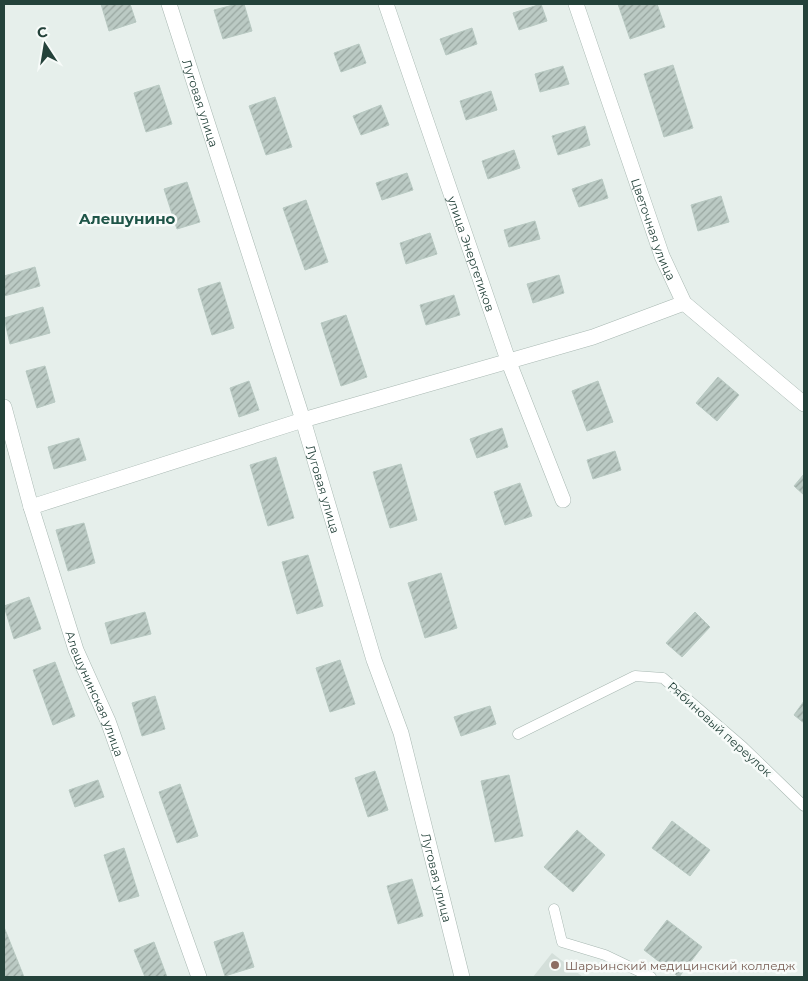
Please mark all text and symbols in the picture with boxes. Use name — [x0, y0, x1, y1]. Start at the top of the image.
north arrow — [20, 20, 70, 70]
text: С — [35, 22, 49, 42]
street label: Луговая улица — [180, 57, 222, 149]
street label: Цветочная улица — [628, 176, 680, 282]
street label: улица Энергетиков — [445, 193, 498, 313]
district label: Алешунино — [79, 209, 176, 228]
street label: Луговая улица — [303, 443, 344, 535]
street label: Алешунинская улица — [63, 629, 127, 758]
street label: Рябиновый переулок — [665, 678, 775, 780]
street label: Луговая улица — [419, 831, 455, 924]
place label: Шарьинский медицинский колледж — [565, 958, 795, 973]
marker: Шарьинский медицинский колледж — [549, 959, 561, 971]

